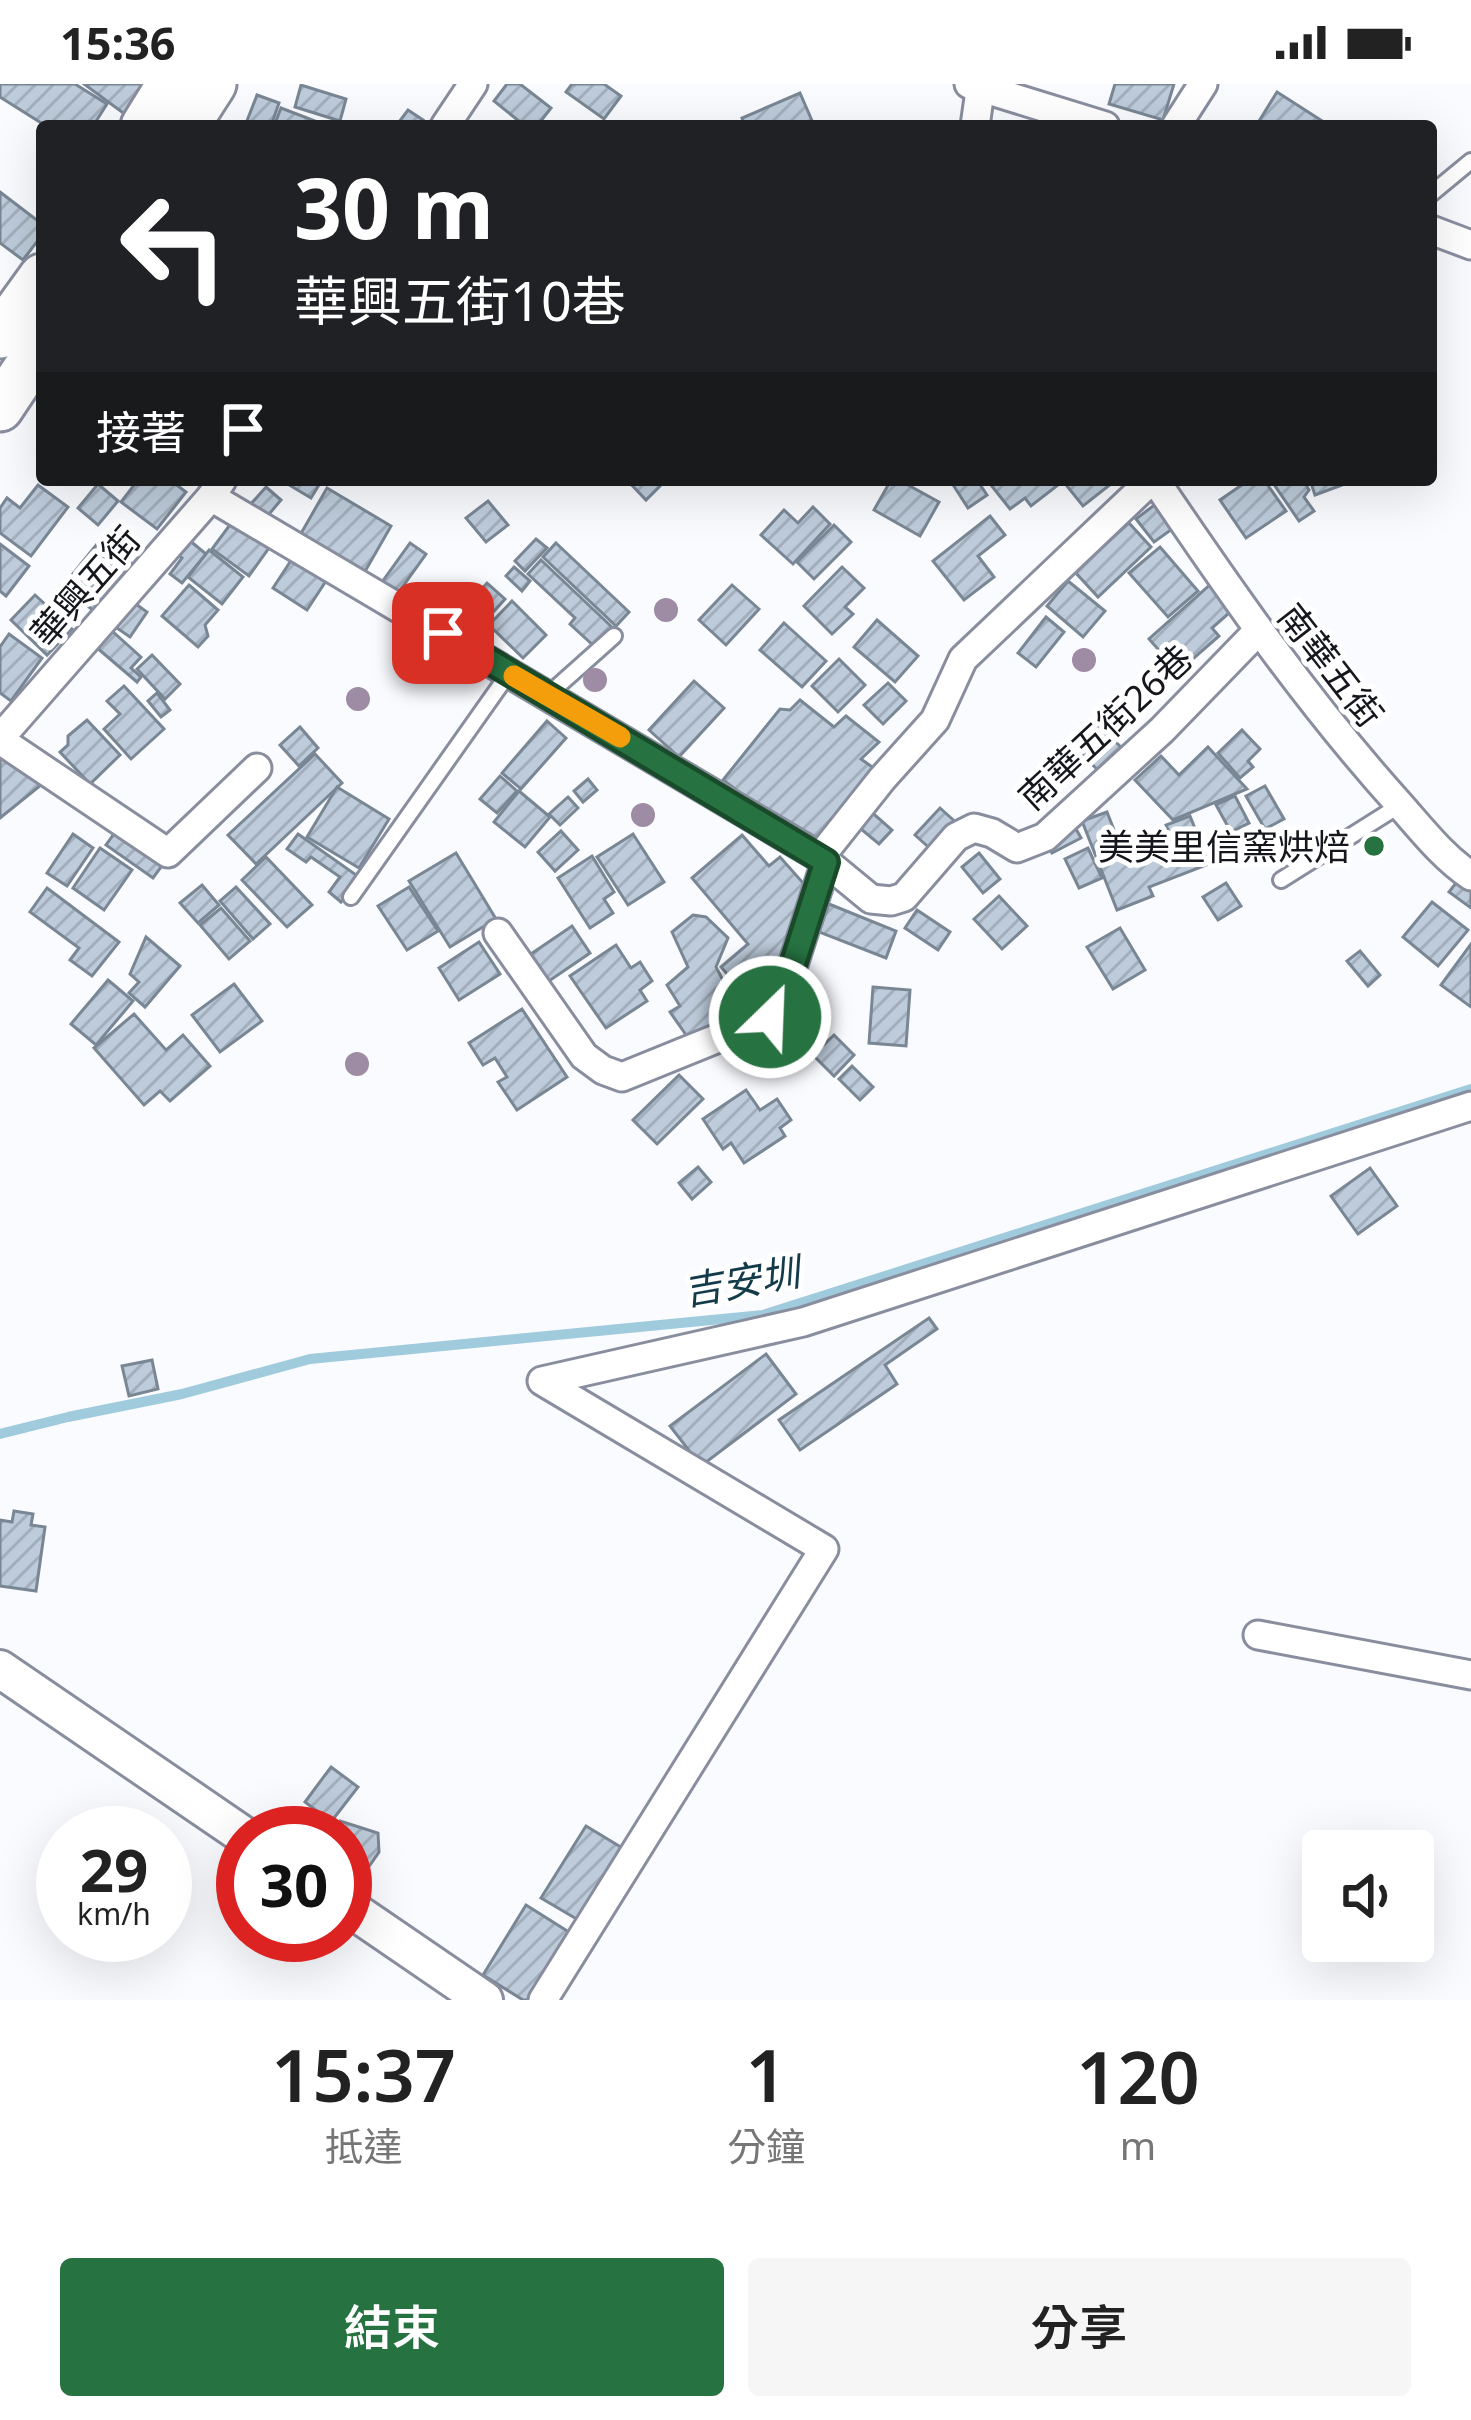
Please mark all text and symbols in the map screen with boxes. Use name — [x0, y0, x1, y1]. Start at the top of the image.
text: 15:36 — [60, 12, 176, 73]
text: 30 m — [294, 149, 494, 264]
icon: left — [96, 168, 252, 324]
text: 華興五街10巷 — [294, 263, 626, 337]
icon: arrive — [210, 396, 276, 462]
text: 接著 — [96, 401, 186, 462]
street label: 華興五街 — [19, 516, 151, 656]
pin — [392, 582, 494, 684]
street label: 南華五街 — [1267, 593, 1395, 737]
icon: arrive — [410, 600, 476, 666]
street label: 南華五街26巷 — [1007, 634, 1203, 820]
place label: 美美里信窯烘焙 — [1098, 822, 1350, 871]
marker: 美美里信窯烘焙 — [1361, 833, 1387, 859]
position arrow — [707, 954, 833, 1080]
water label: 吉安圳 — [679, 1243, 808, 1316]
speed limit sign: 30 — [216, 1806, 372, 1962]
text: 29 — [80, 1828, 148, 1910]
map controls — [1302, 1830, 1434, 1962]
button: sound — [1302, 1830, 1434, 1962]
text: km/h — [77, 1893, 151, 1934]
text: 15:37 — [271, 2025, 456, 2123]
text: 1 — [745, 2025, 787, 2123]
text: 120 — [1076, 2027, 1200, 2125]
text: m — [1120, 2118, 1156, 2171]
text: 抵達 — [325, 2119, 403, 2172]
text: 分鐘 — [727, 2119, 805, 2172]
button: 結束 — [60, 2258, 724, 2396]
button: 分享 — [748, 2258, 1411, 2396]

